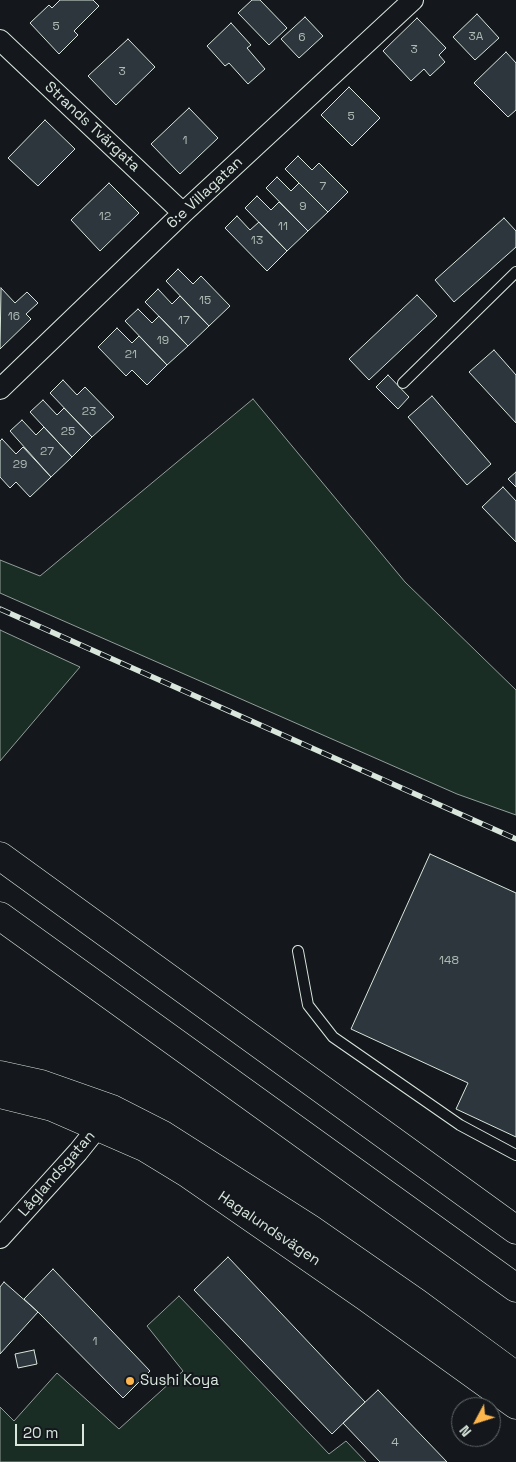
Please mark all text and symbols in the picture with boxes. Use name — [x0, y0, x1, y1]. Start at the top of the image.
house number: 5 — [52, 20, 60, 34]
house number: 3A — [469, 30, 483, 44]
house number: 6 — [298, 31, 306, 45]
house number: 3 — [410, 43, 418, 57]
house number: 3 — [118, 65, 126, 79]
street label: Strands Tvärgata — [41, 78, 143, 176]
house number: 5 — [347, 110, 355, 124]
house number: 1 — [182, 134, 188, 148]
street label: 6:e Villagatan — [163, 153, 247, 233]
house number: 7 — [320, 180, 326, 194]
house number: 9 — [299, 200, 307, 214]
house number: 12 — [99, 210, 111, 224]
house number: 11 — [278, 220, 288, 234]
house number: 13 — [251, 234, 263, 248]
house number: 15 — [199, 294, 211, 308]
house number: 16 — [8, 310, 20, 324]
house number: 17 — [178, 314, 190, 328]
house number: 19 — [157, 334, 169, 348]
house number: 21 — [125, 348, 137, 362]
house number: 23 — [82, 405, 96, 419]
house number: 25 — [61, 425, 75, 439]
house number: 27 — [40, 445, 54, 459]
house number: 29 — [13, 458, 27, 472]
house number: 148 — [439, 954, 459, 968]
street label: Låglandsgatan — [15, 1127, 99, 1221]
street label: Hagalundsvägen — [214, 1188, 324, 1270]
house number: 1 — [92, 1335, 98, 1349]
place label: Sushi Koya — [140, 1372, 219, 1390]
marker: Sushi Koya — [124, 1375, 136, 1387]
north arrow — [451, 1397, 501, 1447]
scale bar — [18, 1414, 86, 1446]
text: N — [455, 1422, 475, 1440]
text: 20 m — [23, 1423, 58, 1442]
house number: 4 — [391, 1436, 399, 1450]

